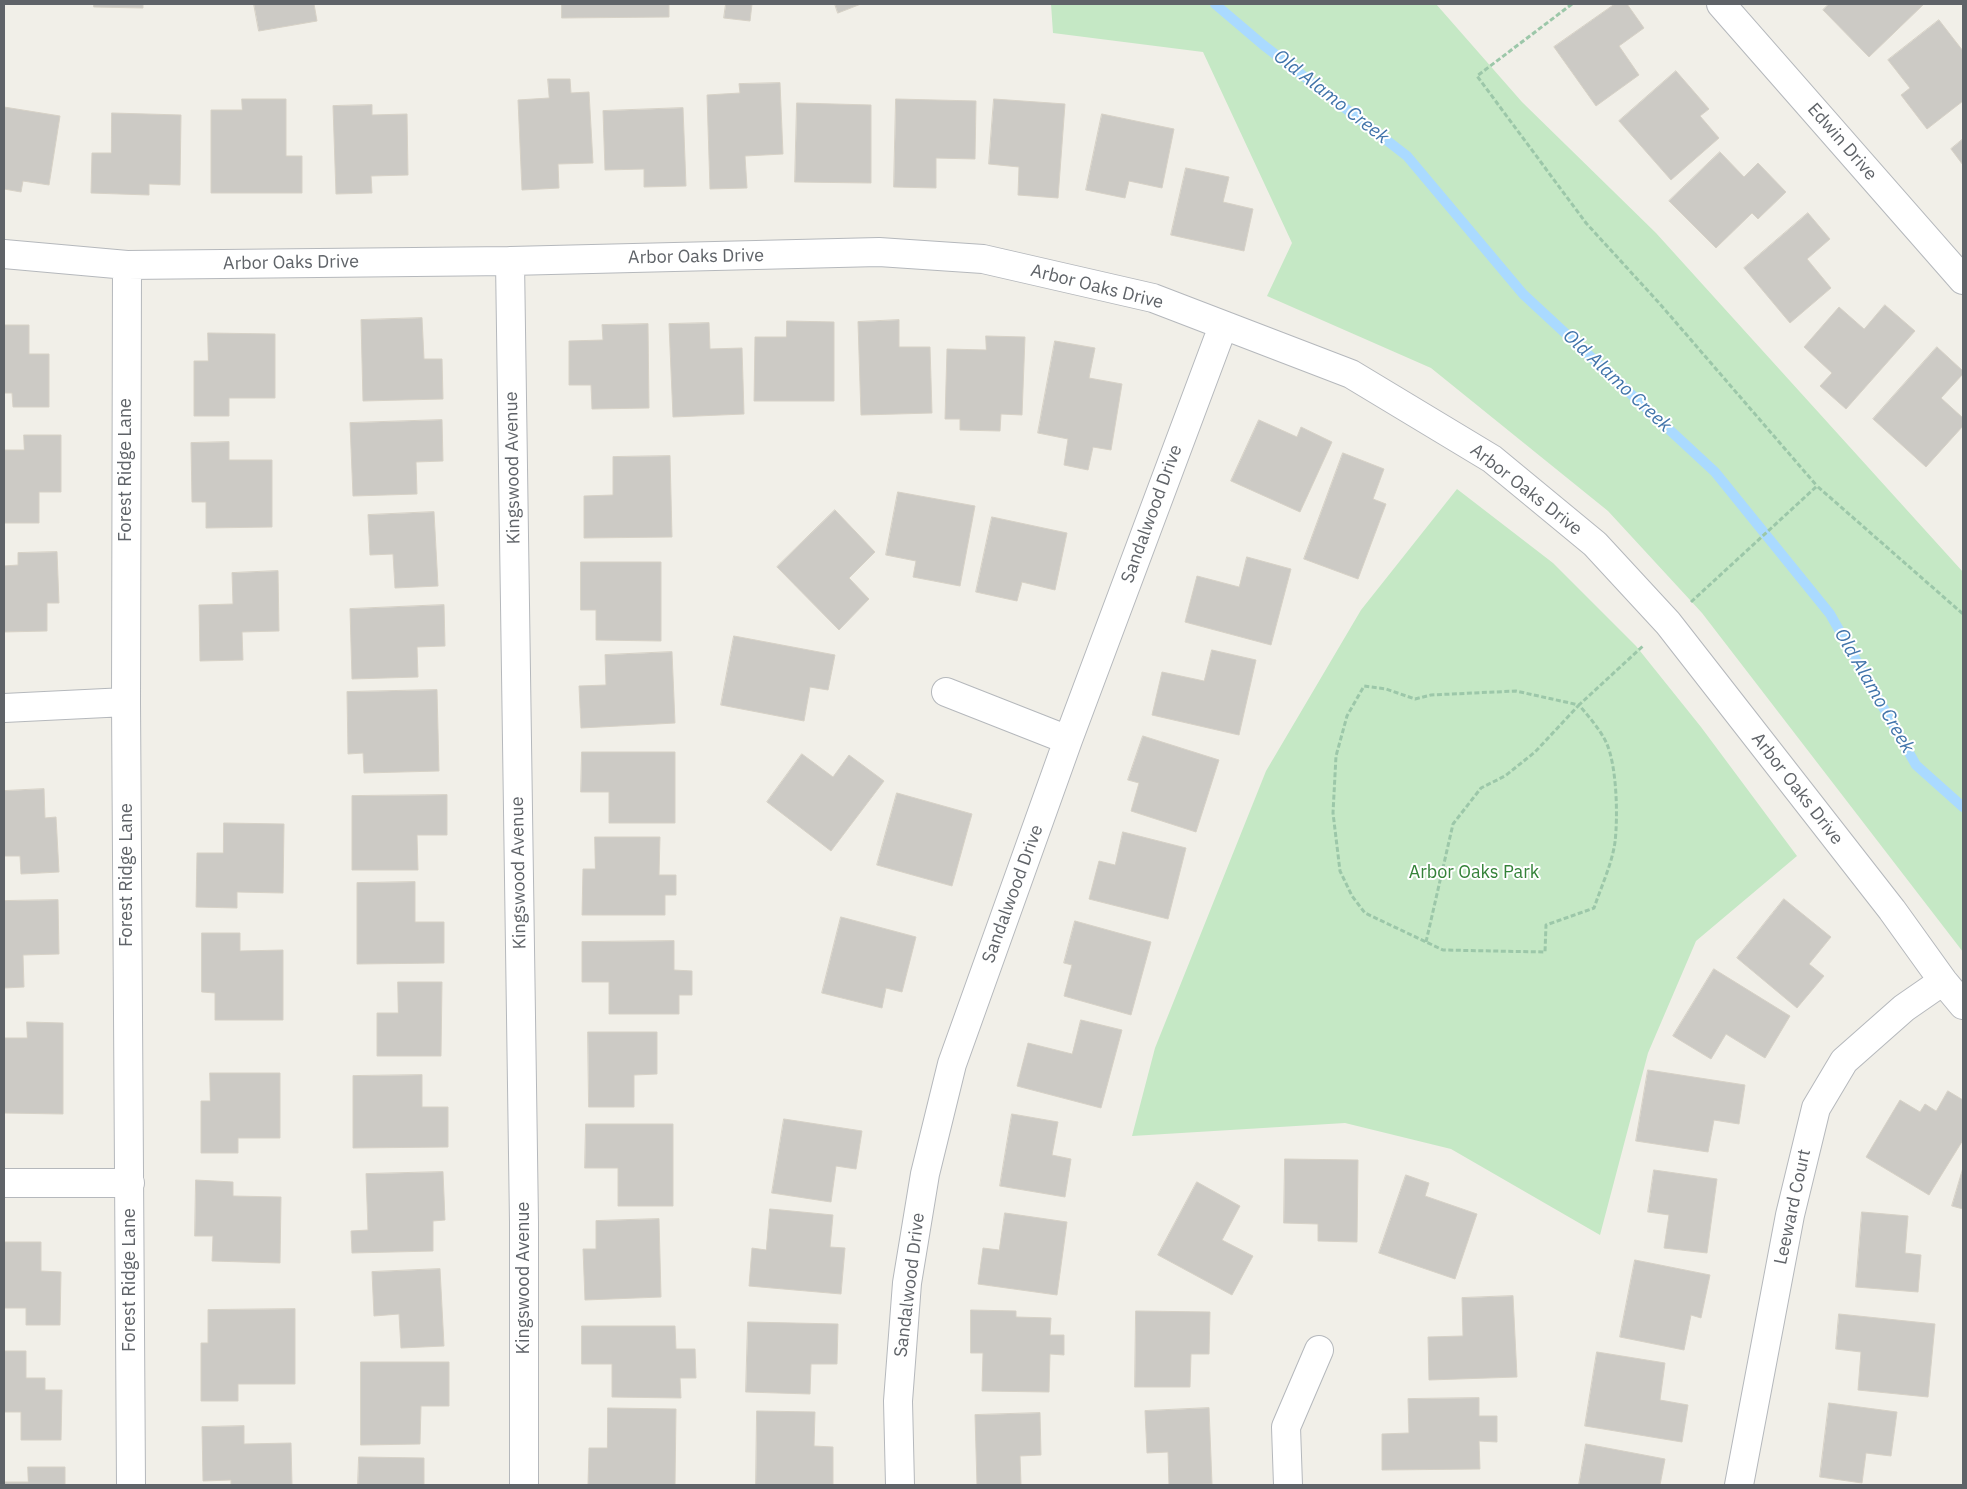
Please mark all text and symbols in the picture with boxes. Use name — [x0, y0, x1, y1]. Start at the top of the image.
water label: Old Alamo Creek — [1269, 45, 1393, 149]
street label: Edwin Drive — [1803, 99, 1881, 185]
street label: Arbor Oaks Drive — [628, 245, 764, 269]
street label: Arbor Oaks Drive — [223, 251, 359, 275]
street label: Arbor Oaks Drive — [1028, 260, 1166, 314]
water label: Old Alamo Creek — [1558, 325, 1676, 437]
street label: Kingswood Avenue — [501, 391, 525, 545]
street label: Forest Ridge Lane — [115, 398, 137, 542]
street label: Arbor Oaks Drive — [1466, 440, 1586, 540]
street label: Sandalwood Drive — [1117, 442, 1187, 586]
water label: Old Alamo Creek — [1829, 625, 1919, 757]
street label: Arbor Oaks Drive — [1747, 729, 1847, 849]
street label: Kingswood Avenue — [507, 796, 531, 950]
street label: Forest Ridge Lane — [116, 803, 138, 947]
street label: Sandalwood Drive — [978, 822, 1048, 966]
park label: Arbor Oaks Park — [1409, 862, 1539, 884]
street label: Leeward Court — [1770, 1147, 1816, 1267]
street label: Kingswood Avenue — [513, 1202, 535, 1354]
street label: Forest Ridge Lane — [119, 1208, 141, 1352]
street label: Sandalwood Drive — [890, 1211, 930, 1359]

